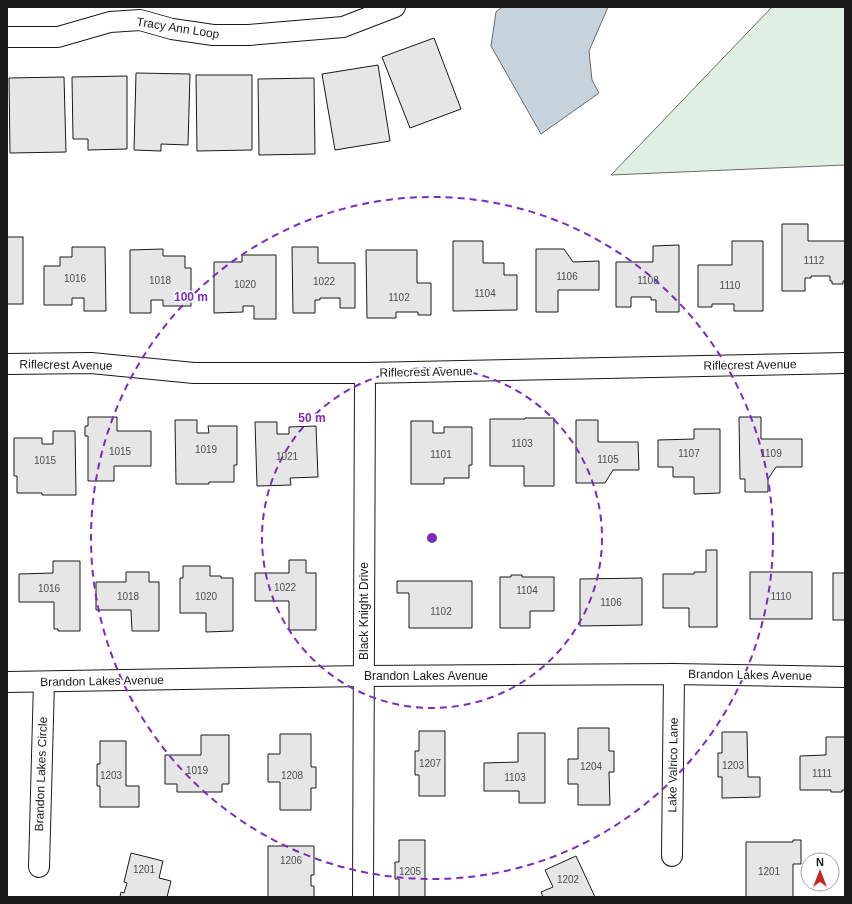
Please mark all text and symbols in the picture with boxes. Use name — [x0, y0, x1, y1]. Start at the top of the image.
street label: Tracy Ann Loop — [136, 15, 221, 42]
house number: 1112 — [804, 255, 825, 266]
house number: 1106 — [556, 271, 578, 282]
house number: 1016 — [64, 273, 87, 284]
house number: 1018 — [149, 275, 172, 286]
house number: 1108 — [637, 275, 659, 286]
house number: 1022 — [313, 276, 336, 287]
house number: 1020 — [234, 279, 257, 290]
house number: 1110 — [720, 280, 741, 291]
house number: 1104 — [474, 288, 496, 299]
text: 100 m — [174, 290, 208, 304]
house number: 1102 — [388, 292, 410, 303]
street label: Riflecrest Avenue — [19, 357, 113, 373]
street label: Riflecrest Avenue — [703, 357, 797, 373]
street label: Riflecrest Avenue — [379, 364, 473, 380]
text: 50 m — [298, 411, 326, 425]
house number: 1103 — [511, 438, 533, 449]
house number: 1019 — [195, 444, 218, 455]
house number: 1015 — [109, 446, 132, 457]
house number: 1107 — [678, 448, 700, 459]
house number: 1109 — [760, 448, 782, 459]
house number: 1101 — [430, 449, 452, 460]
house number: 1021 — [276, 451, 299, 462]
house number: 1105 — [597, 454, 619, 465]
house number: 1015 — [34, 455, 57, 466]
centre of rings — [425, 531, 439, 545]
street label: Black Knight Drive — [357, 562, 371, 660]
house number: 1022 — [274, 582, 297, 593]
house number: 1016 — [38, 583, 61, 594]
house number: 1104 — [516, 585, 538, 596]
house number: 1018 — [117, 591, 140, 602]
house number: 1020 — [195, 591, 218, 602]
house number: 1110 — [771, 591, 792, 602]
house number: 1106 — [600, 597, 622, 608]
house number: 1102 — [430, 606, 452, 617]
street label: Brandon Lakes Avenue — [688, 667, 812, 683]
street label: Brandon Lakes Avenue — [364, 669, 488, 683]
street label: Brandon Lakes Avenue — [40, 673, 164, 689]
street label: Brandon Lakes Circle — [32, 716, 50, 832]
street label: Lake Valrico Lane — [665, 717, 681, 813]
house number: 1207 — [419, 758, 442, 769]
house number: 1203 — [722, 760, 745, 771]
house number: 1204 — [580, 761, 603, 772]
house number: 1019 — [186, 765, 209, 776]
house number: 1111 — [812, 768, 832, 779]
house number: 1203 — [100, 770, 123, 781]
house number: 1208 — [281, 770, 304, 781]
house number: 1103 — [504, 772, 526, 783]
north arrow — [800, 852, 840, 892]
house number: 1206 — [280, 855, 303, 866]
text: N — [816, 856, 824, 868]
house number: 1201 — [133, 864, 156, 875]
house number: 1205 — [399, 866, 422, 877]
house number: 1201 — [758, 866, 781, 877]
house number: 1202 — [557, 874, 580, 885]

